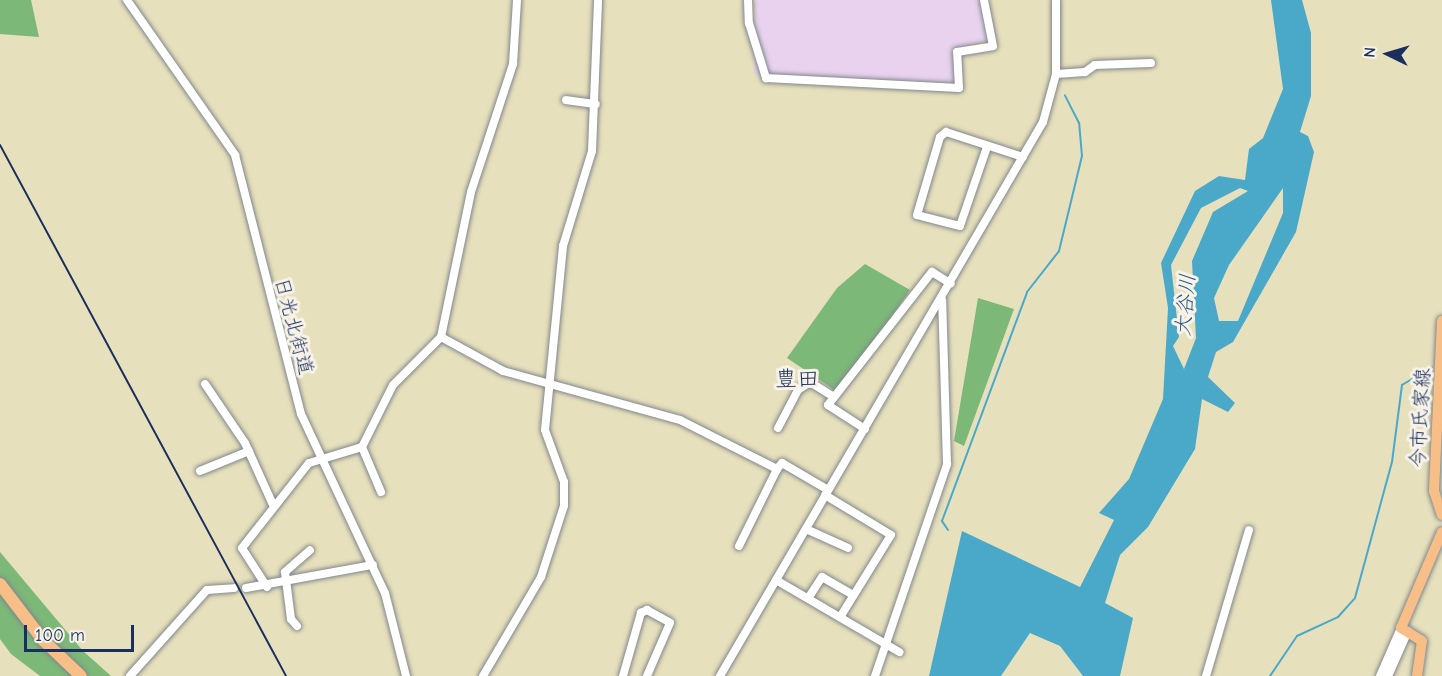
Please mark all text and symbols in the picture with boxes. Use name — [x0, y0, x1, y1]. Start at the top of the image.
north arrow — [1358, 24, 1418, 84]
text: N — [1361, 46, 1379, 58]
water label: 大谷川 — [1170, 273, 1200, 337]
street label: 日光北街道 — [269, 275, 319, 377]
district label: 豊田 — [775, 367, 819, 393]
street label: 今市氏家線 — [1405, 367, 1435, 469]
scale bar — [27, 613, 136, 651]
text: 100 m — [35, 625, 85, 646]

